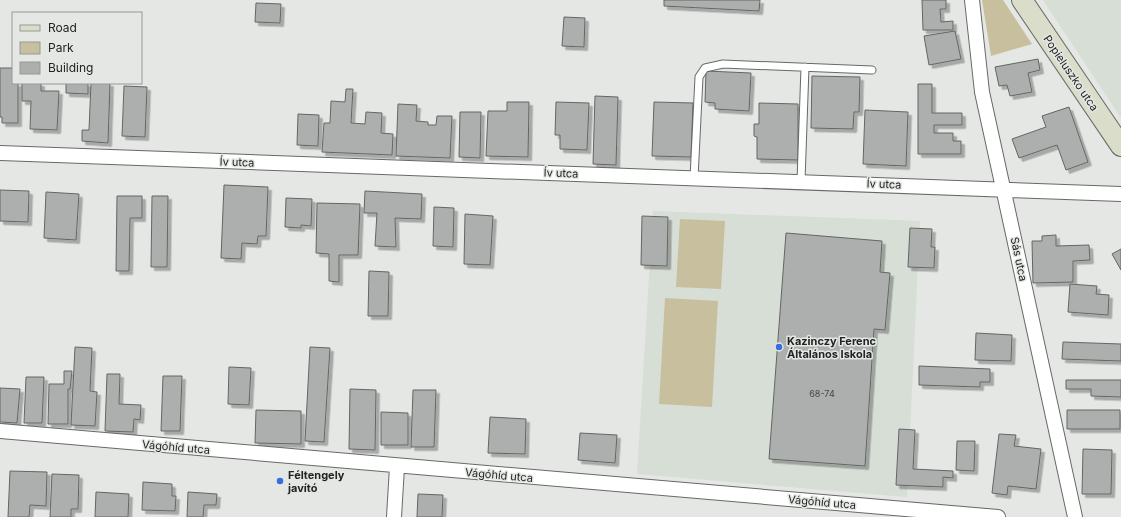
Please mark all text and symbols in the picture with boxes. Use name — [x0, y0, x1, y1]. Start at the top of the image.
legend — [12, 12, 142, 84]
text: Road — [48, 20, 77, 35]
street label: Popieluszko utca — [1040, 32, 1102, 114]
text: Park — [48, 40, 74, 55]
text: Building — [48, 60, 93, 75]
street label: Ív utca — [219, 154, 255, 170]
street label: Ív utca — [543, 165, 579, 181]
street label: Ív utca — [866, 176, 902, 192]
street label: Sás utca — [1008, 236, 1030, 282]
place label: Kazinczy Ferenc Általános Iskola — [787, 334, 877, 361]
marker: Kazinczy Ferenc Általános Iskola — [774, 342, 784, 352]
house number: 68-74 — [809, 388, 835, 399]
street label: Vágóhíd utca — [141, 437, 211, 457]
street label: Vágóhíd utca — [464, 465, 534, 485]
place label: Féltengely javító — [287, 468, 345, 495]
marker: Féltengely javító — [275, 476, 285, 486]
street label: Vágóhíd utca — [787, 492, 857, 512]

